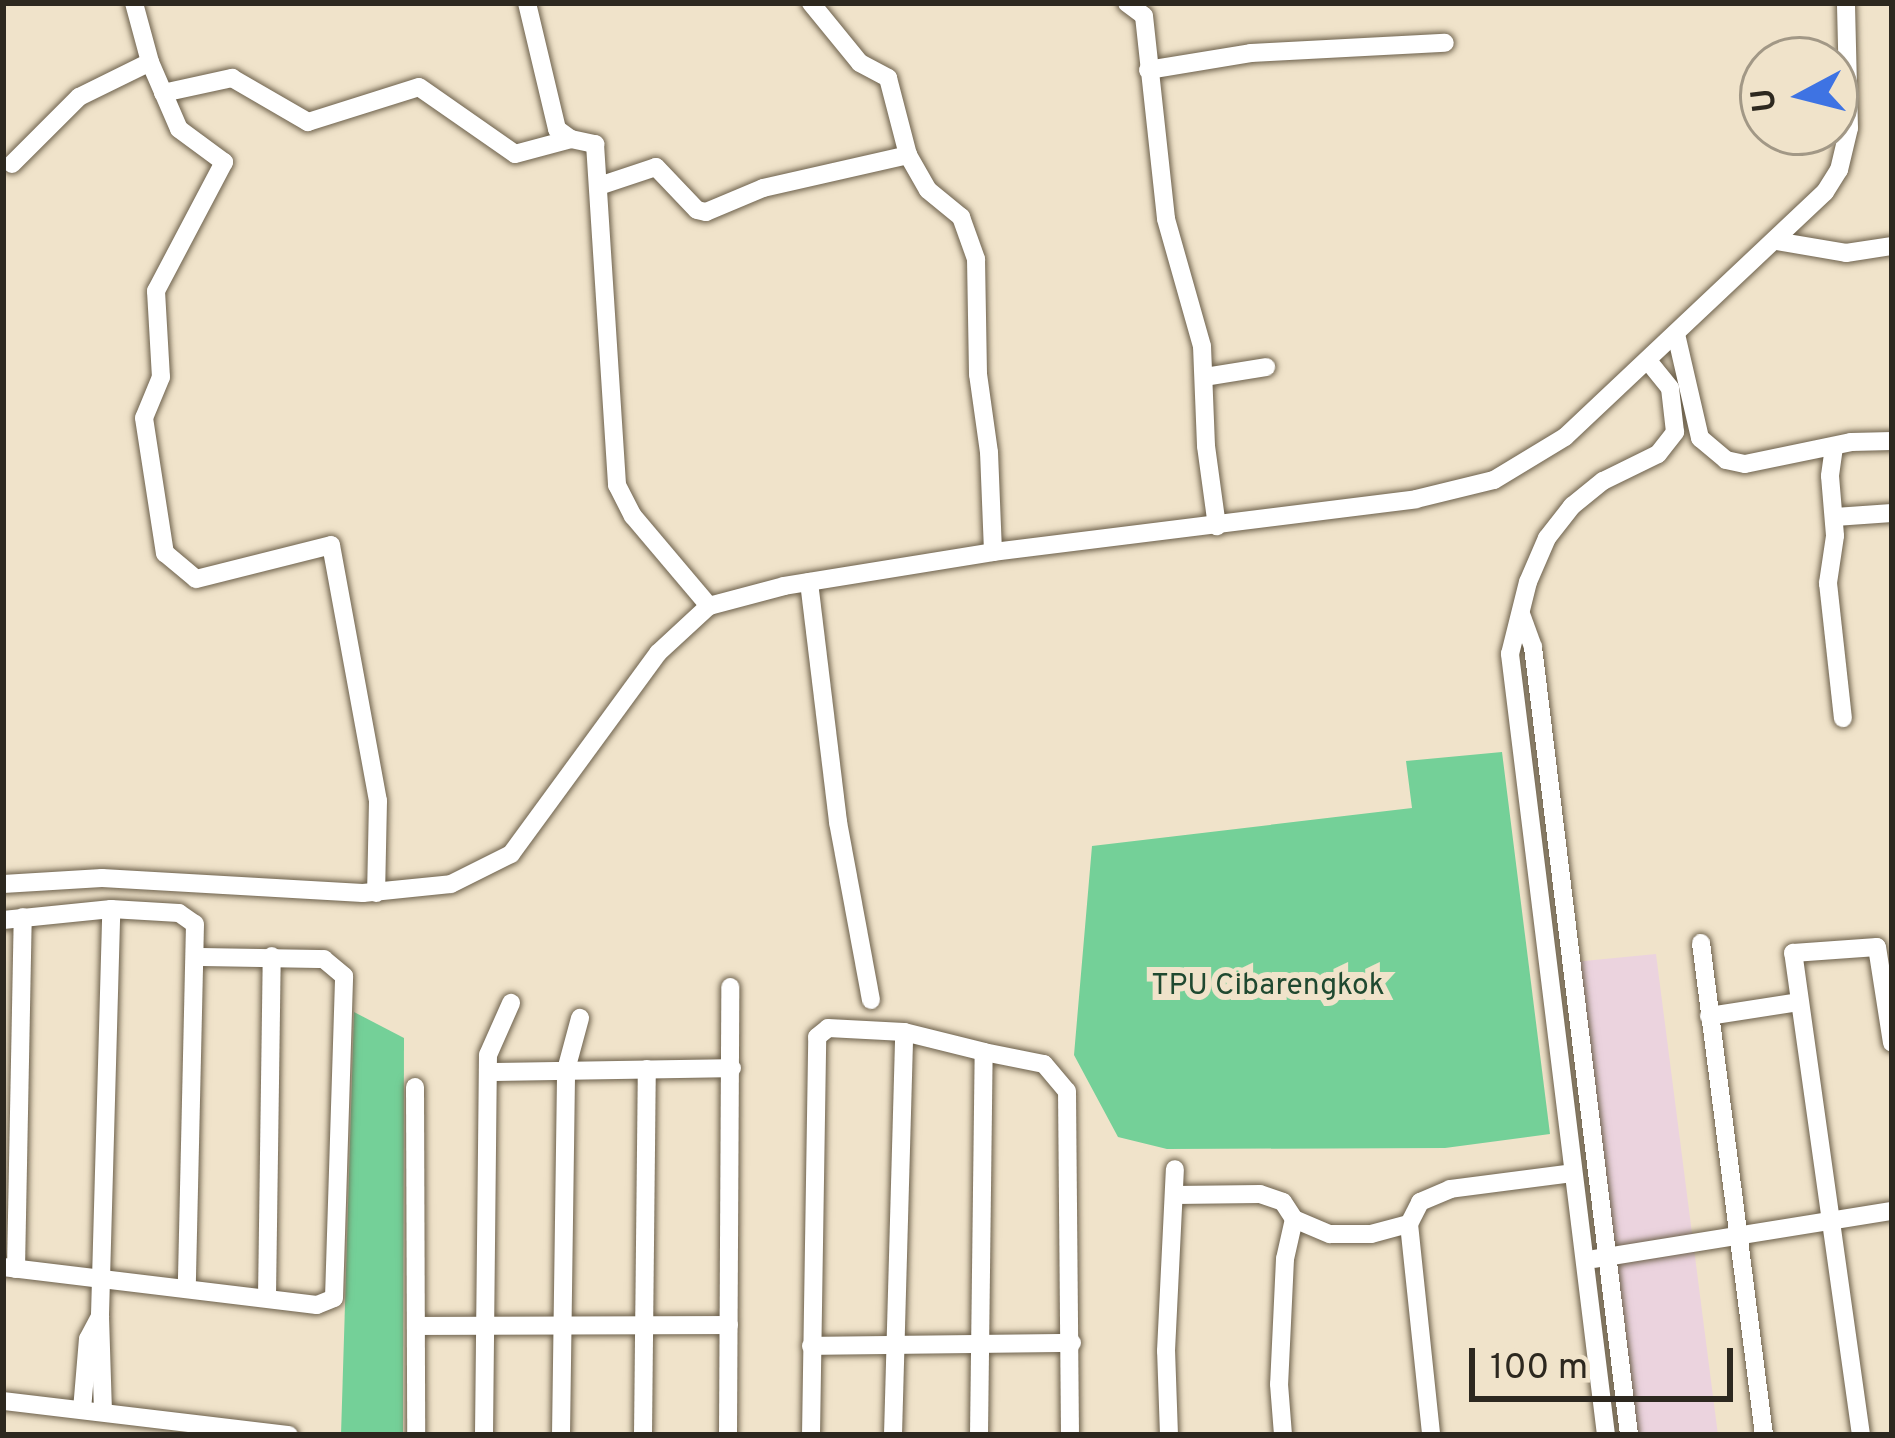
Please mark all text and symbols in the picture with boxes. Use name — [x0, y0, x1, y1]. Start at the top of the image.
north arrow — [1739, 36, 1859, 156]
text: U — [1744, 86, 1789, 114]
park label: TPU Cibarengkok — [1151, 969, 1385, 1005]
scale bar — [1475, 1324, 1739, 1398]
text: 100 m — [1490, 1346, 1588, 1392]

